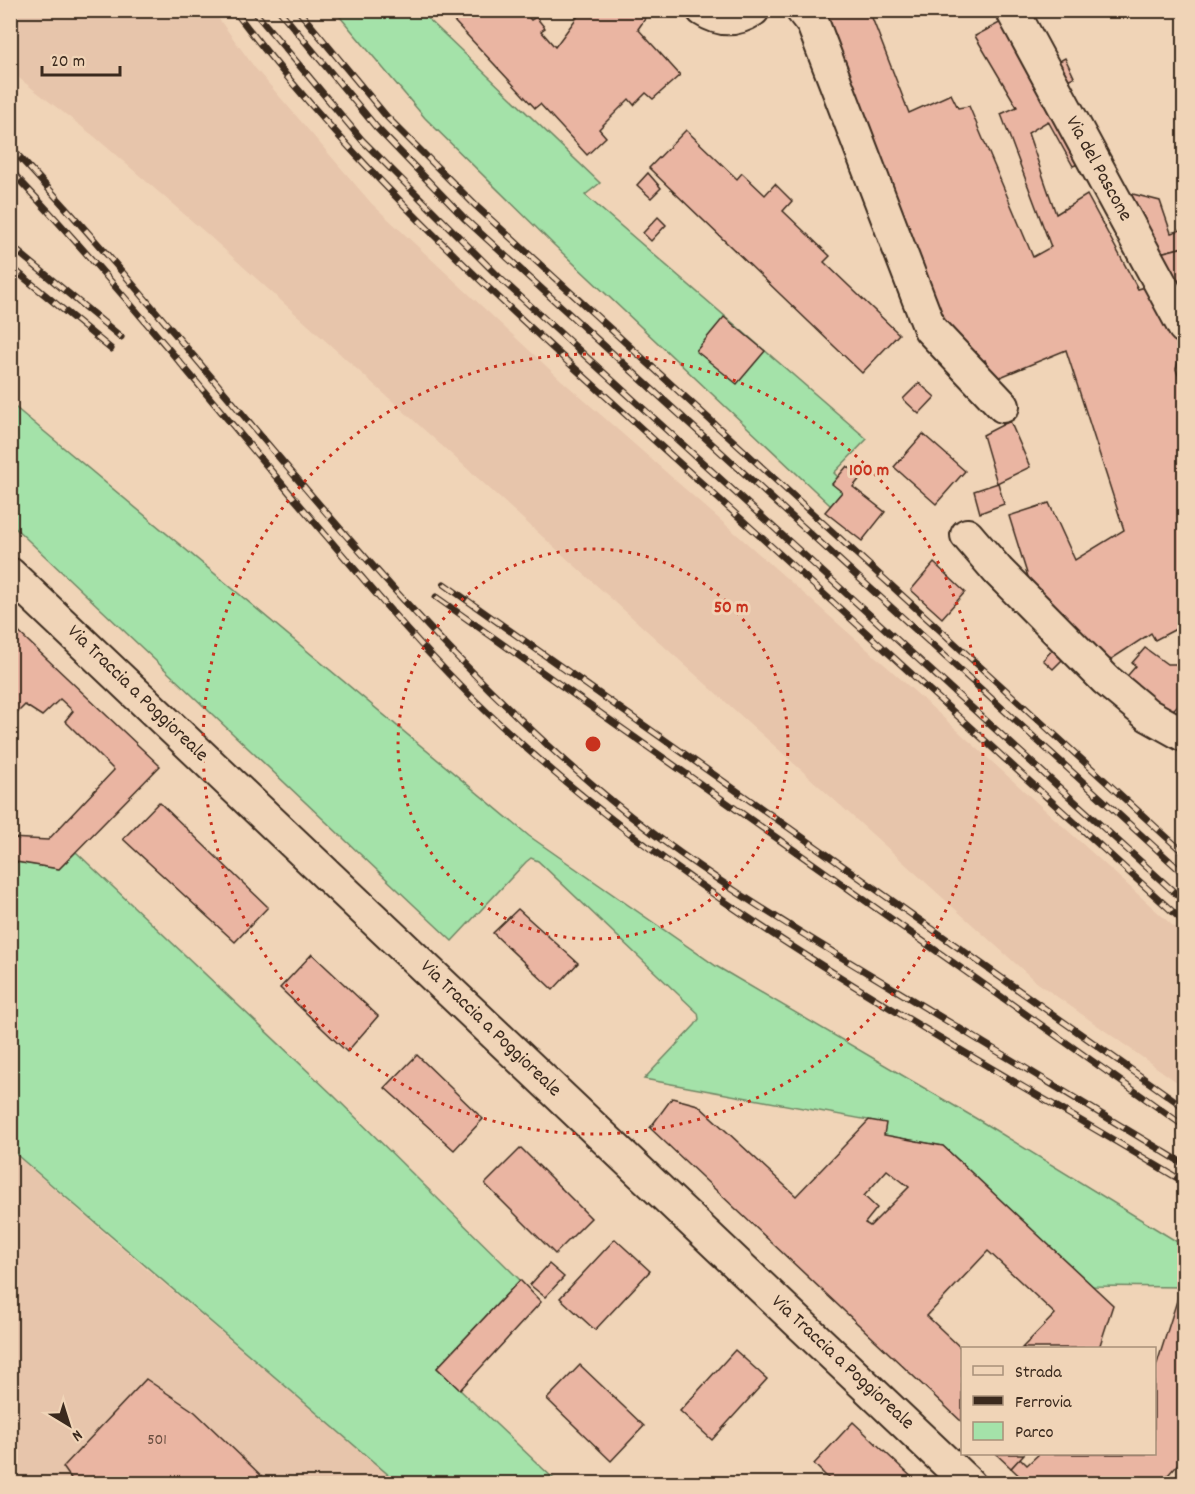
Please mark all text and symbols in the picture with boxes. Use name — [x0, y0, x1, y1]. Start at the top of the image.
scale bar — [42, 39, 120, 77]
text: 20 m — [51, 50, 85, 75]
street label: Via del Pascone — [1057, 111, 1139, 227]
text: 100 m — [849, 459, 889, 484]
text: 50 m — [714, 596, 748, 621]
street label: Via Traccia a Poggioreale — [60, 619, 214, 769]
centre of rings — [583, 734, 603, 754]
street label: Via Traccia a Poggioreale — [413, 954, 567, 1104]
street label: Via Traccia a Poggioreale — [764, 1289, 920, 1437]
legend — [961, 1347, 1156, 1455]
text: Strada — [1015, 1361, 1062, 1386]
text: Ferrovia — [1015, 1391, 1072, 1416]
north arrow — [39, 1395, 99, 1455]
text: Parco — [1015, 1421, 1054, 1446]
text: N — [66, 1423, 87, 1446]
house number: 501 — [147, 1429, 167, 1452]

